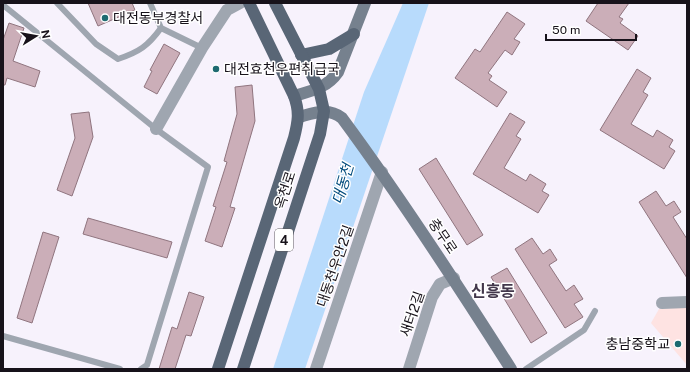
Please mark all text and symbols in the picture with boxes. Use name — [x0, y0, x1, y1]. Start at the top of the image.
place label: 대전동부경찰서 — [113, 10, 203, 26]
marker: 대전동부경찰서 — [100, 13, 110, 23]
north arrow — [16, 16, 56, 56]
scale bar — [546, 16, 636, 42]
text: 50 m — [552, 23, 580, 37]
text: N — [39, 29, 53, 39]
place label: 대전효천우편취급국 — [224, 61, 340, 77]
marker: 대전효천우편취급국 — [211, 64, 221, 74]
water label: 대동천 — [329, 160, 357, 206]
street label: 옥천로 — [271, 169, 299, 211]
street label: 충무로 — [426, 216, 461, 257]
street label: 대동천우안2길 — [313, 223, 357, 309]
road number: 4 — [275, 229, 293, 251]
district label: 신흥동 — [471, 282, 515, 301]
street label: 새터2길 — [397, 289, 427, 339]
place label: 충남중학교 — [606, 336, 670, 352]
marker: 충남중학교 — [673, 339, 683, 349]

